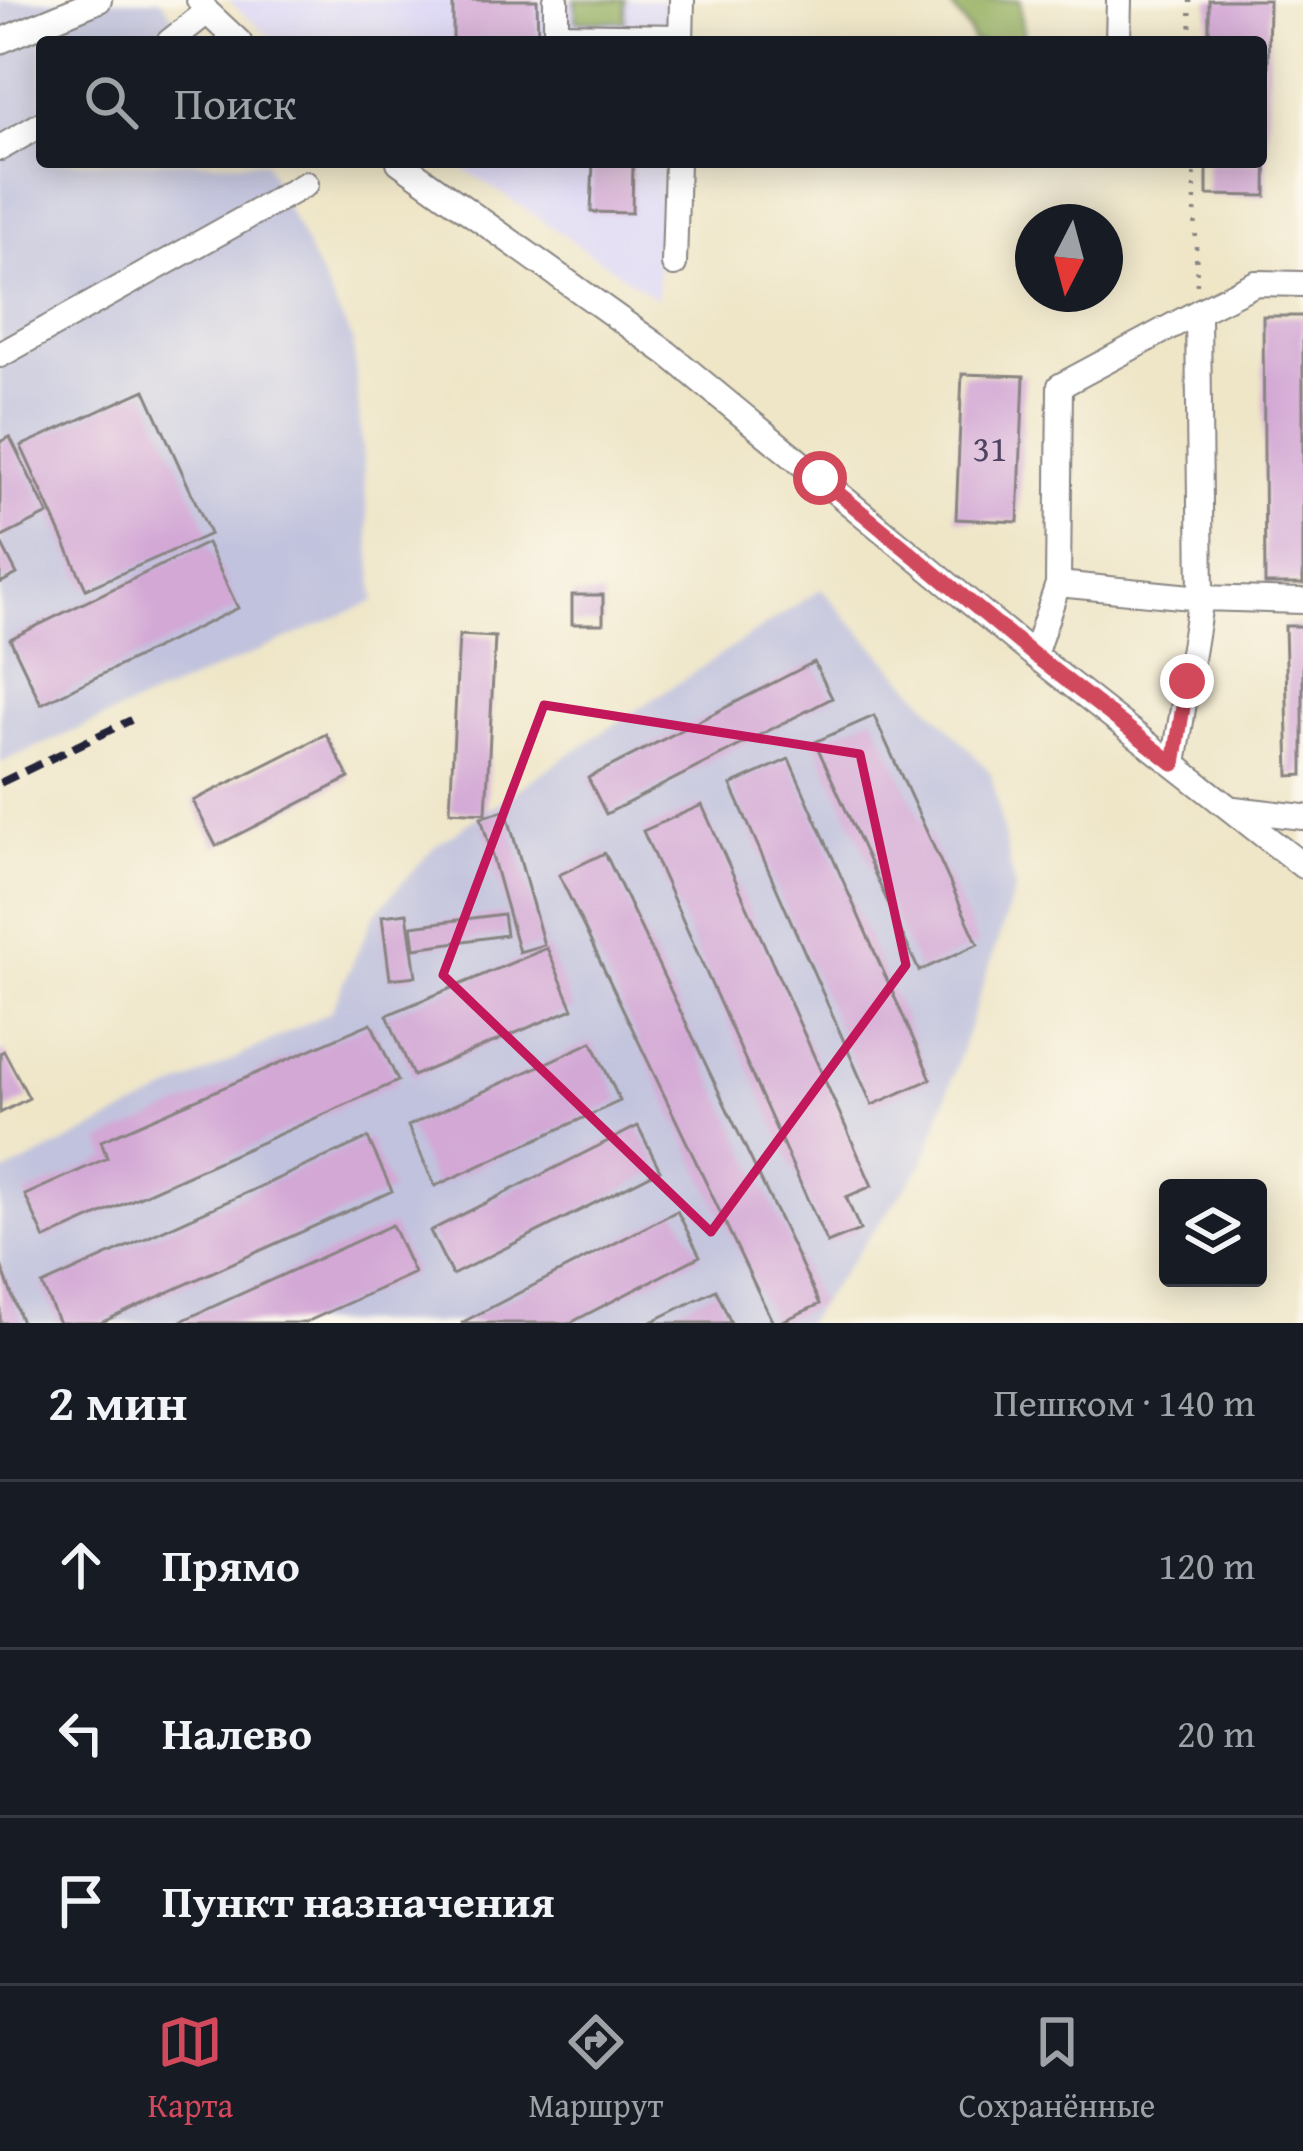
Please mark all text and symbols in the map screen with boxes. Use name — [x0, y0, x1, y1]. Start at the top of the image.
search box — [36, 36, 1267, 168]
icon: search — [78, 69, 144, 135]
text: Поиск — [174, 70, 296, 135]
north arrow — [1015, 204, 1123, 312]
house number: 31 — [973, 421, 1007, 474]
route start — [793, 451, 847, 505]
route end — [1160, 654, 1214, 708]
map controls — [1159, 1179, 1267, 1287]
button: layers — [1159, 1179, 1267, 1287]
text: 2 мин — [48, 1364, 187, 1439]
text: Пешком · 140 m — [993, 1373, 1255, 1430]
icon: ahead — [48, 1532, 114, 1598]
text: Прямо — [162, 1532, 300, 1597]
text: 120 m — [1158, 1536, 1255, 1593]
icon: left — [48, 1700, 114, 1766]
text: Налево — [162, 1700, 312, 1765]
text: 20 m — [1177, 1704, 1255, 1761]
icon: arrive — [48, 1868, 114, 1934]
text: Пункт назначения — [162, 1868, 555, 1933]
tab: Карта — [148, 2009, 233, 2129]
tab: Маршрут — [528, 2009, 663, 2129]
tab: Сохранённые — [959, 2009, 1155, 2129]

